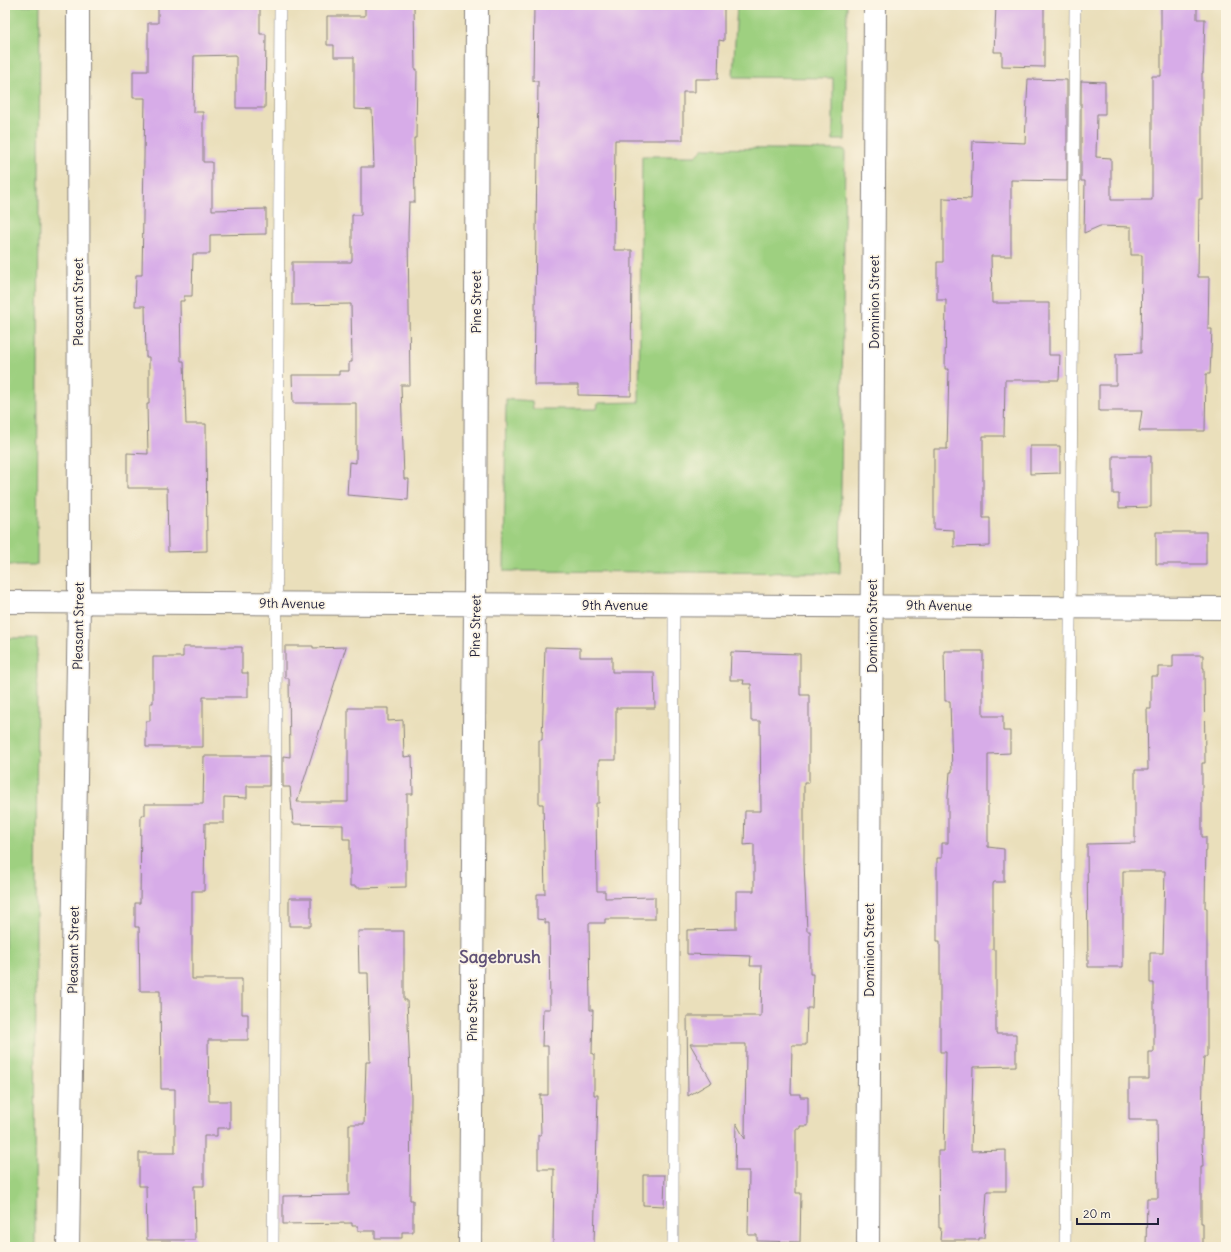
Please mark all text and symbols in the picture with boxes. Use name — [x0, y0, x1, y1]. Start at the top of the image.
street label: Dominion Street — [866, 254, 883, 349]
street label: Pleasant Street — [70, 257, 87, 346]
street label: Pine Street — [468, 270, 485, 334]
street label: Dominion Street — [864, 578, 881, 673]
street label: Pleasant Street — [69, 581, 88, 670]
street label: 9th Avenue — [259, 594, 325, 613]
street label: Pine Street — [466, 594, 485, 658]
street label: 9th Avenue — [906, 596, 972, 615]
street label: 9th Avenue — [582, 597, 648, 614]
street label: Dominion Street — [861, 902, 878, 997]
street label: Pleasant Street — [64, 905, 83, 994]
district label: Sagebrush — [459, 946, 541, 968]
street label: Pine Street — [464, 978, 481, 1042]
scale bar — [1077, 1200, 1158, 1226]
text: 20 m — [1083, 1206, 1111, 1221]

